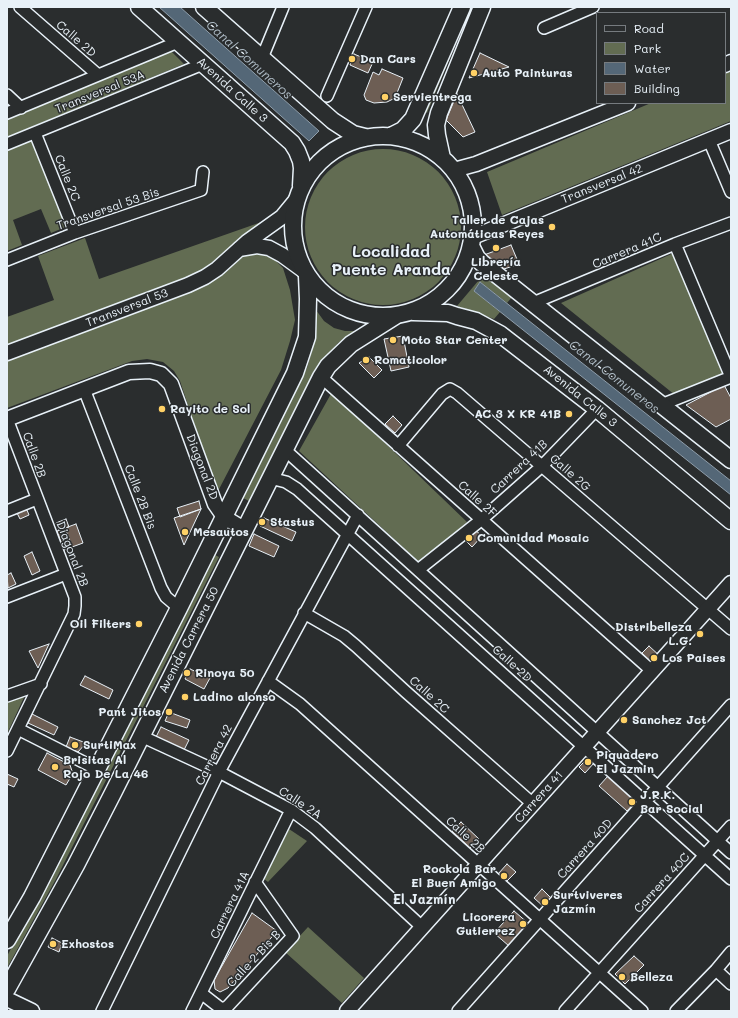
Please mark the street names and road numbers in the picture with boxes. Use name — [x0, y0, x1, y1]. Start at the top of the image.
street label: Calle 2D — [53, 18, 99, 60]
street label: Avenida Calle 3 — [194, 54, 270, 126]
street label: Transversal 53A — [53, 68, 147, 116]
street label: Calle 2C — [51, 153, 83, 203]
street label: Transversal 42 — [559, 161, 645, 207]
street label: Transversal 53 Bis — [55, 185, 161, 233]
street label: Carrera 41C — [590, 230, 664, 272]
street label: Transversal 53 — [84, 286, 170, 330]
street label: Avenida Calle 3 — [540, 362, 620, 430]
street label: Calle 2B — [19, 430, 49, 480]
street label: Diagonal 2D — [183, 432, 221, 502]
street label: Carrera 41B — [487, 437, 551, 497]
street label: Calle 2G — [547, 452, 593, 494]
street label: Calle 2B Bis — [121, 463, 159, 531]
street label: Calle 2F — [455, 478, 499, 520]
street label: Diagonal 2B — [53, 519, 91, 589]
street label: Avenida Carrera 50 — [156, 584, 222, 696]
street label: Calle 2D — [489, 643, 535, 685]
street label: Calle 2C — [406, 673, 452, 717]
street label: Carrera 42 — [192, 722, 236, 788]
street label: Carrera 41 — [512, 768, 566, 826]
street label: Calle 2A — [276, 784, 324, 822]
street label: Calle 2B — [443, 814, 487, 856]
street label: Carrera 40D — [554, 816, 616, 882]
street label: Carrera 40C — [631, 850, 693, 916]
street label: Carrera 41A — [207, 869, 253, 941]
street label: Calle 2 Bis B — [224, 928, 284, 990]

